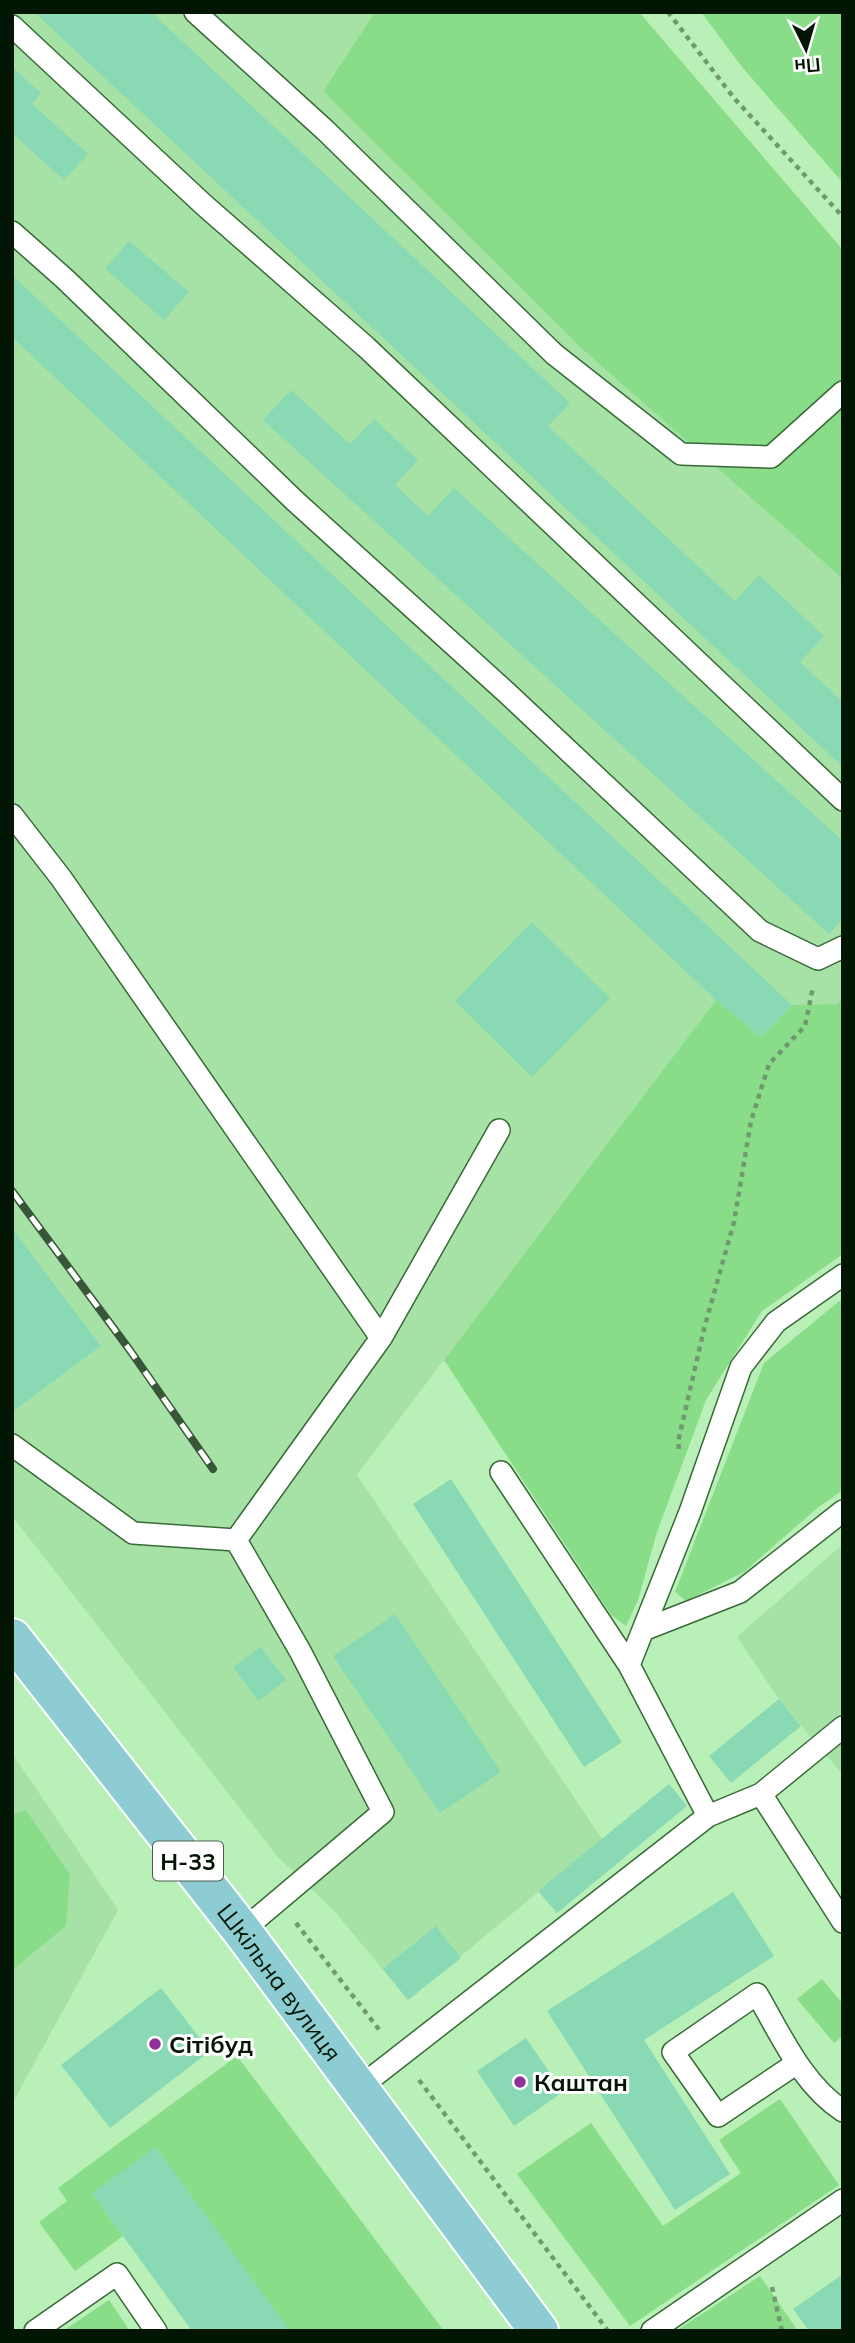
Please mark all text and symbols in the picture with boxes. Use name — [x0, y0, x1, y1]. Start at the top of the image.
north arrow — [771, 14, 841, 84]
text: Пн — [793, 53, 822, 79]
road number: Н-33 — [153, 1842, 223, 1880]
street label: Шкільна вулиця — [211, 1897, 348, 2067]
place label: Сітібуд — [169, 2029, 253, 2059]
marker: Сітібуд — [147, 2036, 163, 2052]
place label: Каштан — [534, 2067, 628, 2097]
marker: Каштан — [512, 2074, 528, 2090]

